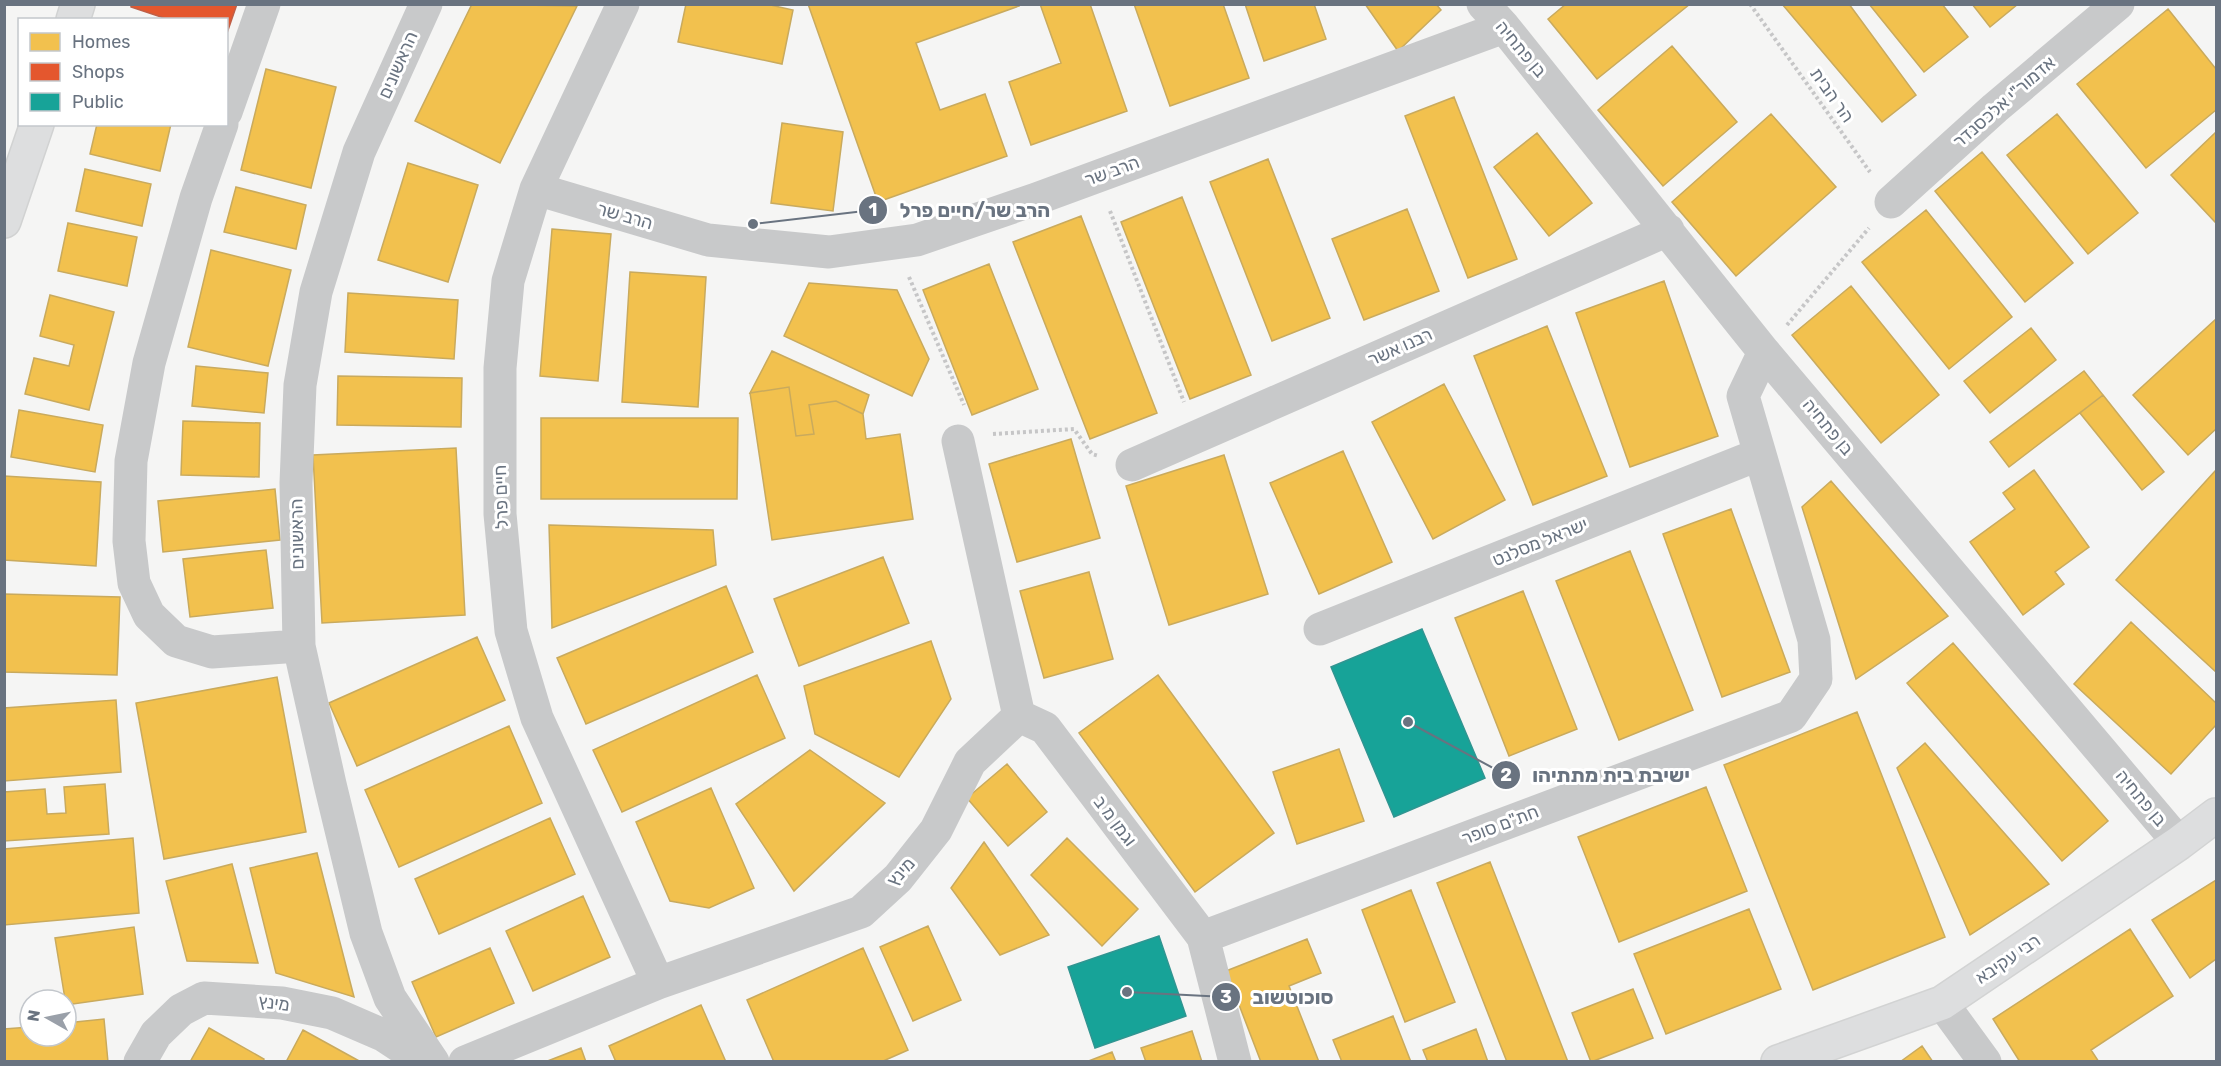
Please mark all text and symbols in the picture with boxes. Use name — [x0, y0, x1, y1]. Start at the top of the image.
street label: בן פתחיה — [1491, 16, 1551, 82]
legend — [18, 18, 228, 126]
street label: הראשונים — [373, 28, 423, 102]
text: Homes — [72, 31, 130, 53]
street label: אדמור"י אלכסנדר — [1948, 51, 2060, 153]
text: Shops — [72, 61, 124, 83]
street label: הר הבית — [1805, 63, 1859, 127]
text: Public — [72, 91, 124, 113]
street label: הרב שר — [1082, 151, 1142, 191]
callout: הרב שר/חיים פרל — [858, 191, 1062, 229]
street label: הרב שר — [595, 198, 655, 234]
text: הרב שר/חיים פרל — [900, 198, 1050, 222]
text: 1 — [869, 199, 877, 221]
street label: רבנו אשר — [1364, 323, 1436, 371]
street label: בן פתחיה — [1798, 394, 1858, 460]
street label: חיים פרל — [489, 464, 513, 530]
street label: הראשונים — [285, 498, 309, 570]
street label: ישראל מסלנט — [1489, 513, 1591, 571]
callout: ישיבת בית מתתיהו — [1491, 756, 1702, 794]
text: ישיבת בית מתתיהו — [1532, 763, 1690, 787]
text: 2 — [1500, 764, 1512, 786]
street label: בן פתחיה — [2111, 765, 2171, 831]
street label: וגמן מ ב — [1089, 791, 1141, 851]
street label: חת"ם סופר — [1458, 800, 1542, 850]
street label: מינץ — [882, 853, 920, 891]
street label: רבי עקיבא — [1971, 929, 2045, 989]
callout: סוכוטשוב — [1211, 978, 1346, 1016]
text: סוכוטשוב — [1253, 985, 1334, 1009]
text: 3 — [1220, 986, 1232, 1008]
north arrow — [18, 988, 78, 1048]
street label: מינץ — [257, 990, 291, 1016]
text: N — [23, 1009, 44, 1023]

